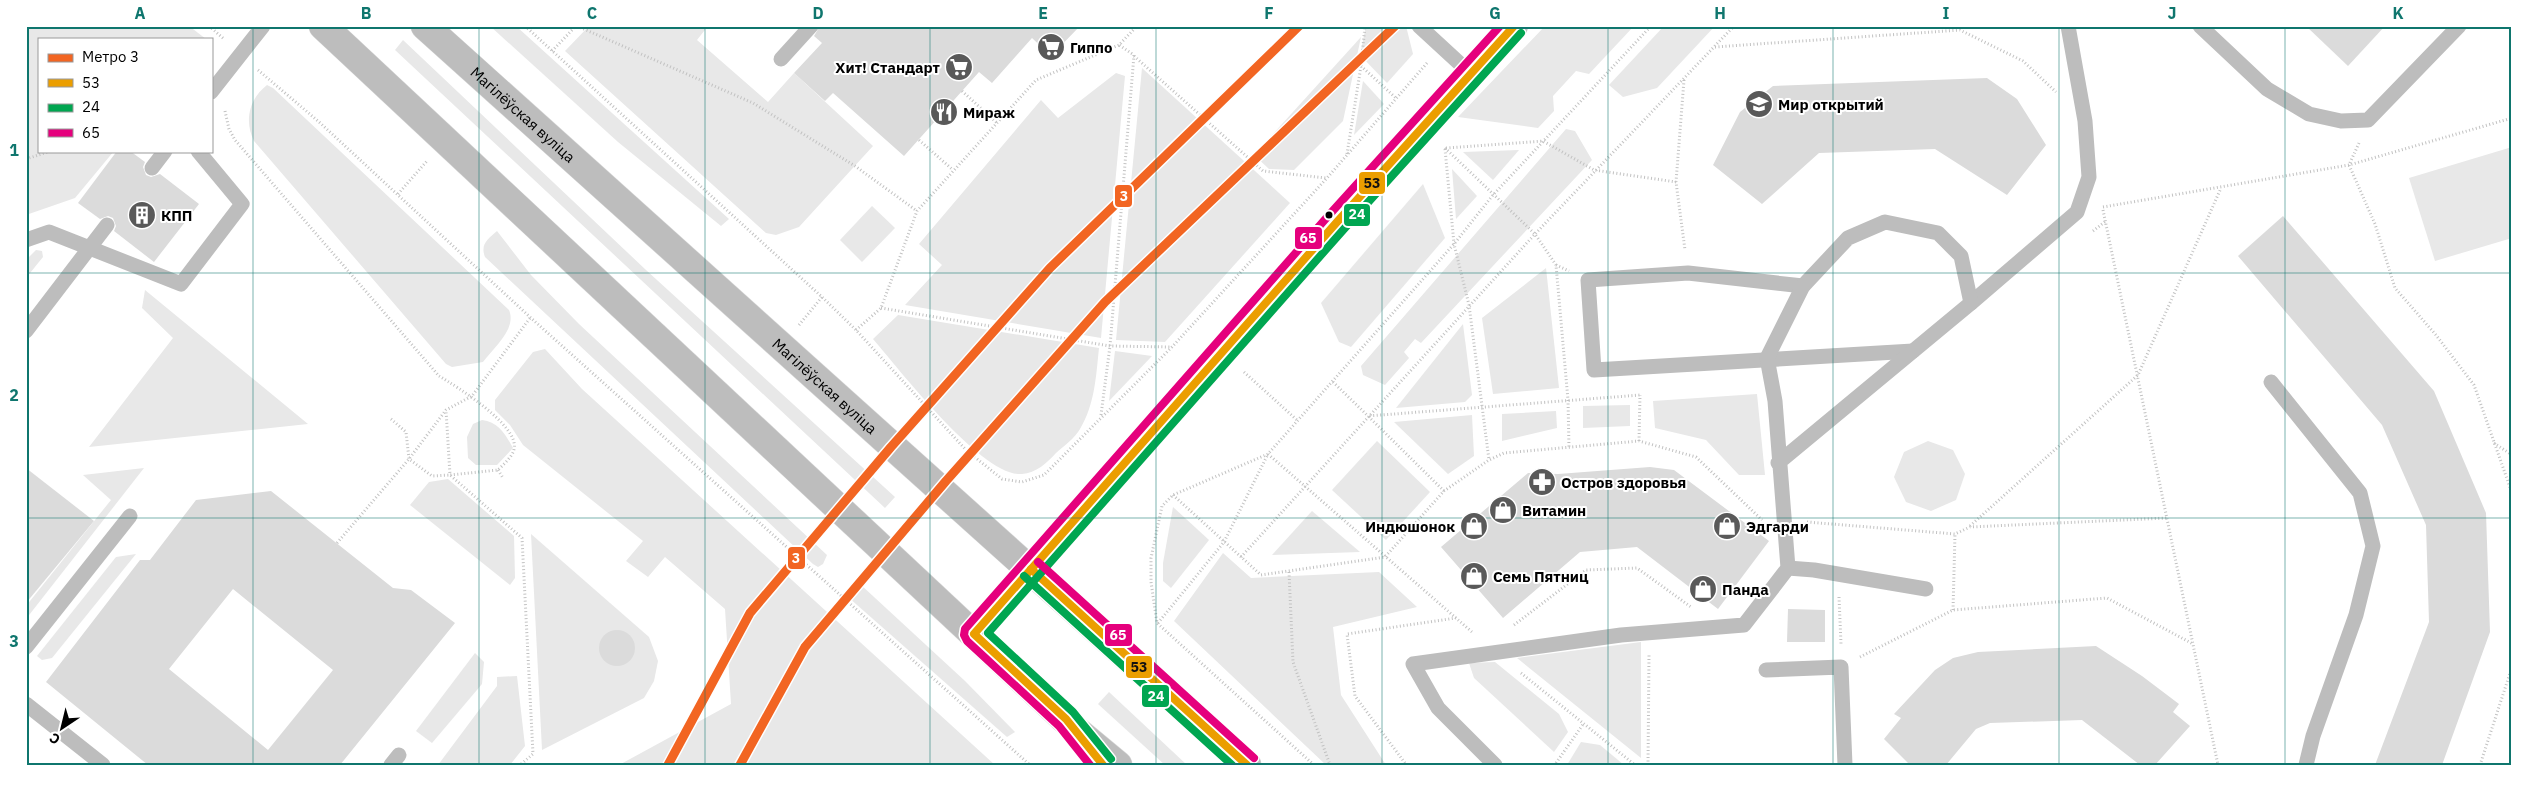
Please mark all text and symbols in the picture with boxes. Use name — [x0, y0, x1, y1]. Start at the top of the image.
text: A — [135, 3, 146, 23]
text: B — [361, 3, 372, 23]
text: C — [587, 3, 597, 23]
text: D — [812, 3, 824, 23]
text: E — [1038, 3, 1048, 23]
text: F — [1264, 3, 1274, 23]
text: G — [1489, 3, 1501, 23]
text: H — [1714, 3, 1726, 23]
text: I — [1943, 3, 1950, 23]
text: J — [2168, 3, 2176, 23]
text: K — [2392, 3, 2404, 23]
supermarket icon: Гиппо — [1036, 32, 1066, 62]
legend — [38, 38, 212, 152]
place label: Гиппо — [1070, 38, 1113, 57]
text: Метро 3 — [82, 47, 139, 66]
supermarket icon: Хит! Стандарт — [944, 52, 974, 82]
place label: Хит! Стандарт — [835, 58, 941, 77]
street label: Магілёўская вуліца — [467, 62, 580, 166]
text: 53 — [82, 73, 100, 92]
school or university icon: Мир открытий — [1744, 89, 1774, 119]
place label: Мир открытий — [1778, 95, 1884, 114]
text: 24 — [82, 97, 100, 116]
restaurant icon: Мираж — [929, 97, 959, 127]
place label: Мираж — [963, 103, 1015, 122]
text: 65 — [82, 123, 100, 142]
text: 1 — [9, 140, 19, 160]
line badge: 53 — [1358, 171, 1386, 195]
text: 53 — [1364, 174, 1380, 192]
line badge: 3 — [1114, 184, 1133, 208]
text: 3 — [1120, 187, 1128, 205]
building icon: КПП — [127, 200, 157, 230]
line badge: 24 — [1343, 203, 1371, 227]
text: 24 — [1349, 205, 1365, 223]
place label: КПП — [161, 206, 192, 225]
unlabelled marker — [1324, 210, 1334, 220]
line badge: 65 — [1294, 226, 1323, 250]
text: 65 — [1300, 229, 1316, 247]
street label: Магілёўская вуліца — [769, 334, 881, 438]
text: 2 — [9, 385, 19, 405]
pharmacy icon: Остров здоровья — [1527, 467, 1557, 497]
place label: Остров здоровья — [1561, 473, 1686, 492]
shop icon: Витамин — [1488, 495, 1518, 525]
place label: Витамин — [1522, 501, 1586, 520]
shop icon: Индюшонок — [1459, 511, 1489, 541]
shop icon: Эдгарди — [1712, 511, 1742, 541]
place label: Индюшонок — [1365, 517, 1455, 536]
place label: Эдгарди — [1746, 517, 1809, 536]
line badge: 3 — [787, 546, 806, 570]
text: 3 — [792, 549, 800, 567]
shop icon: Семь Пятниц — [1459, 561, 1489, 591]
place label: Семь Пятниц — [1493, 567, 1589, 586]
shop icon: Панда — [1688, 574, 1718, 604]
place label: Панда — [1722, 580, 1769, 599]
line badge: 65 — [1104, 623, 1133, 647]
text: 65 — [1110, 626, 1126, 644]
text: 3 — [9, 631, 19, 651]
line badge: 53 — [1125, 655, 1153, 679]
text: 53 — [1131, 658, 1147, 676]
line badge: 24 — [1141, 684, 1170, 708]
text: 24 — [1148, 687, 1164, 705]
north arrow — [38, 704, 88, 754]
text: С — [46, 729, 63, 749]

